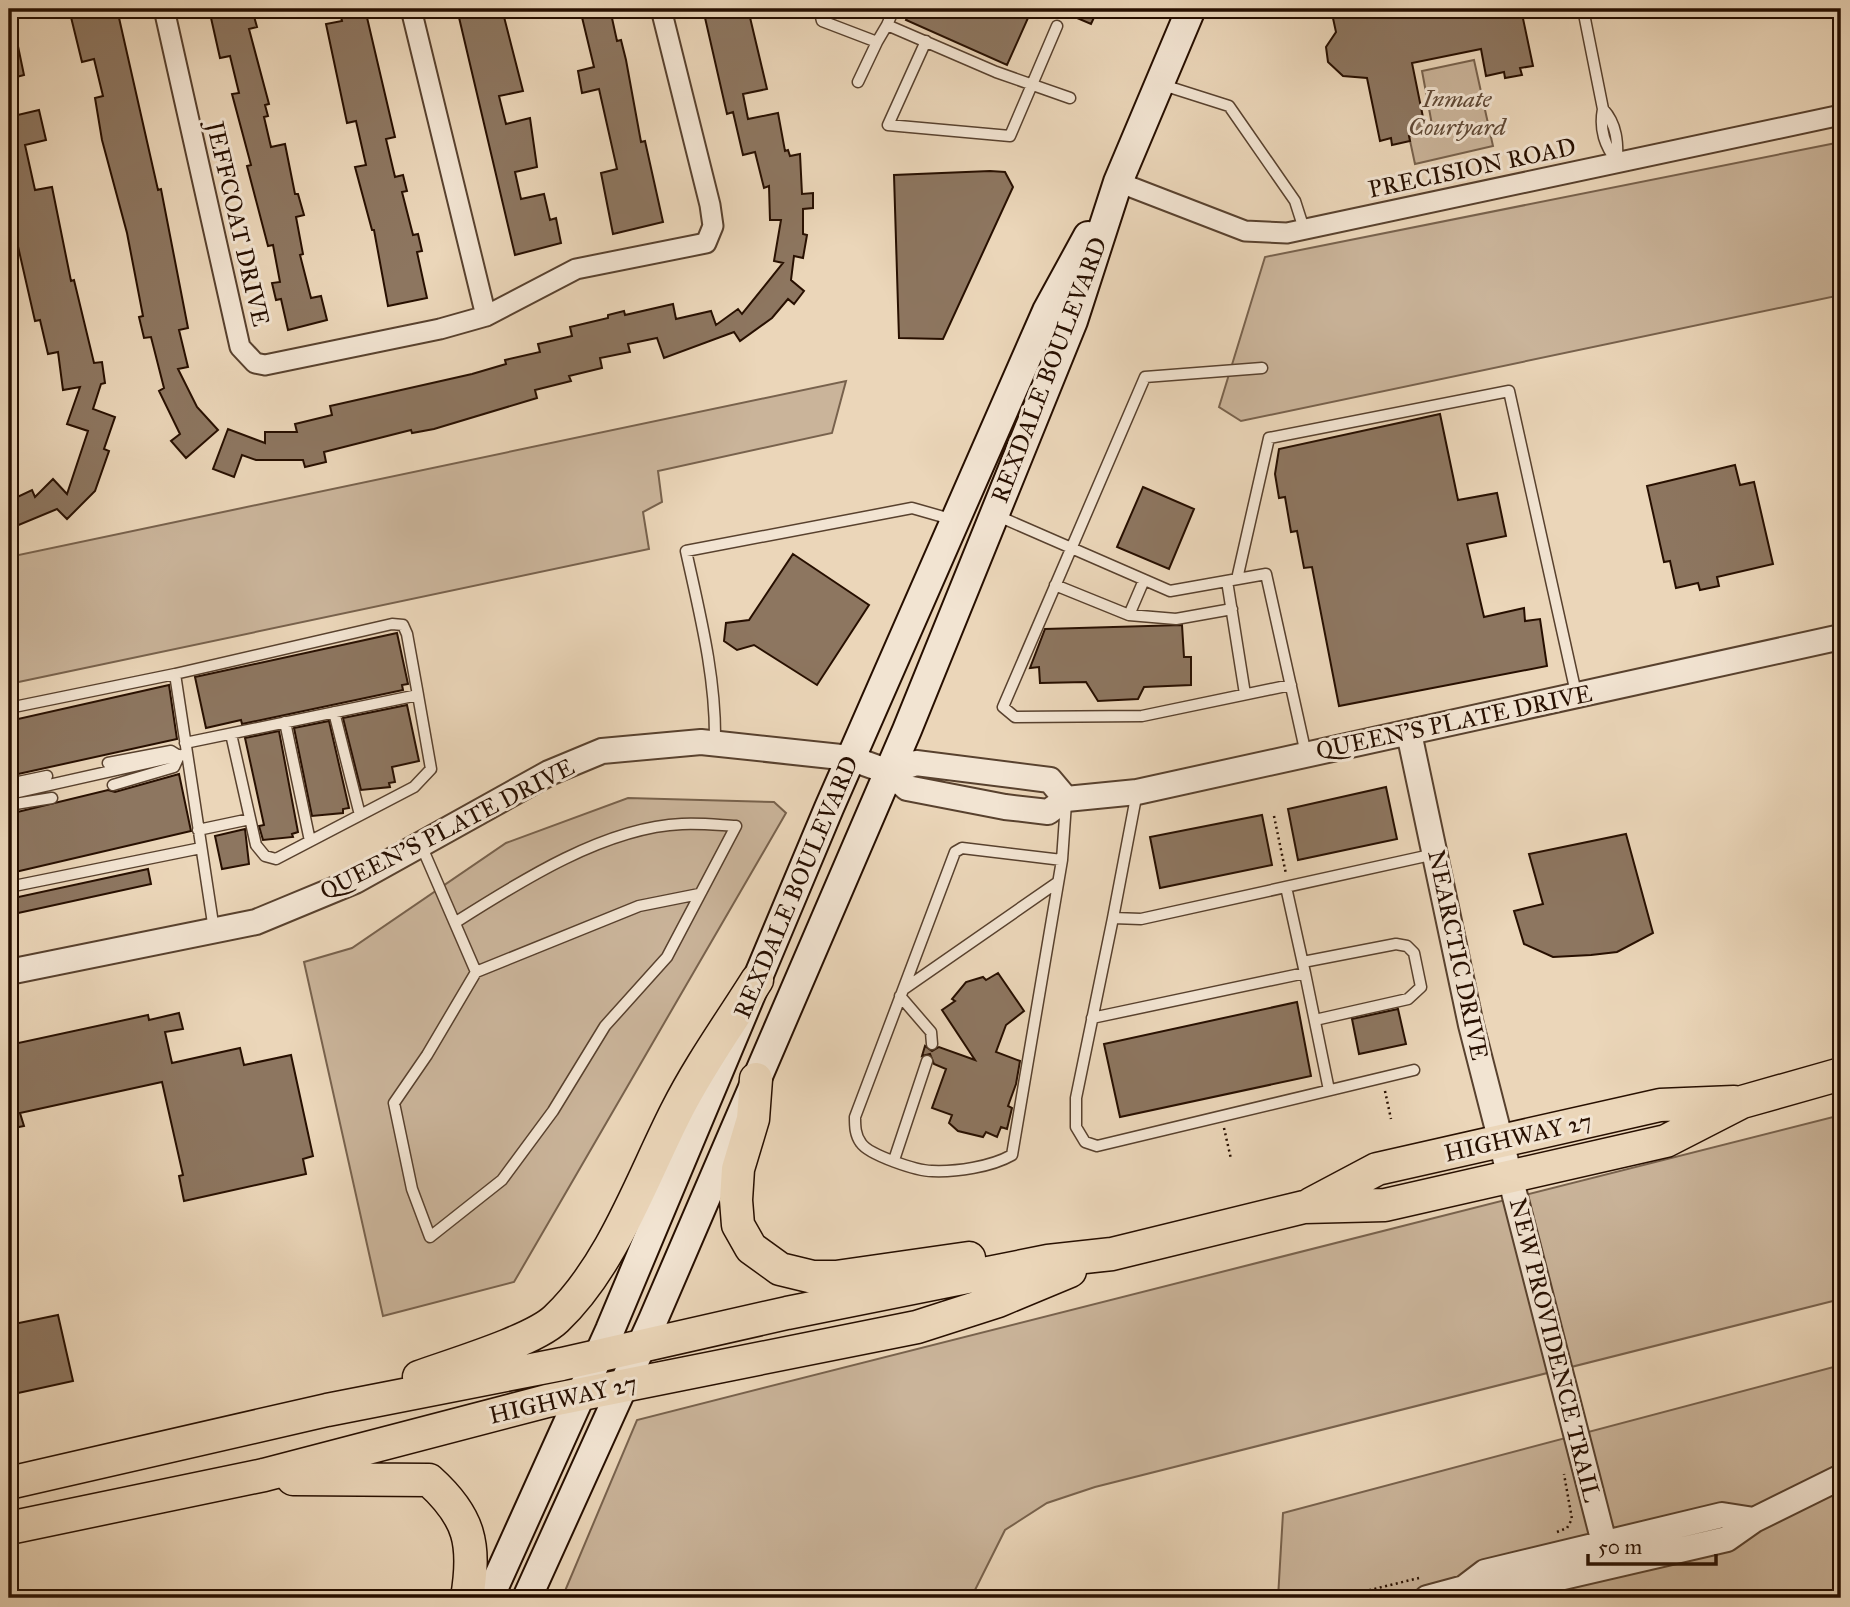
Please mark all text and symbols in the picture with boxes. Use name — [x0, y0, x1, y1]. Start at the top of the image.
park label: Inmate Courtyard — [1408, 84, 1507, 142]
street label: JEFFCOAT DRIVE — [199, 116, 276, 329]
street label: PRECISION ROAD — [1366, 131, 1578, 205]
street label: REXDALE BOULEVARD — [984, 233, 1114, 507]
street label: QUEEN'S PLATE DRIVE — [1313, 678, 1595, 766]
street label: REXDALE BOULEVARD — [727, 751, 865, 1023]
street label: QUEEN'S PLATE DRIVE — [315, 752, 579, 906]
street label: NEARCTIC DRIVE — [1421, 847, 1495, 1063]
street label: HIGHWAY 27 — [1441, 1105, 1595, 1169]
street label: NEW PROVIDENCE TRAIL — [1503, 1195, 1607, 1505]
street label: HIGHWAY 27 — [486, 1367, 640, 1431]
scale bar — [1588, 1523, 1715, 1567]
text: 50 m — [1598, 1534, 1643, 1560]

